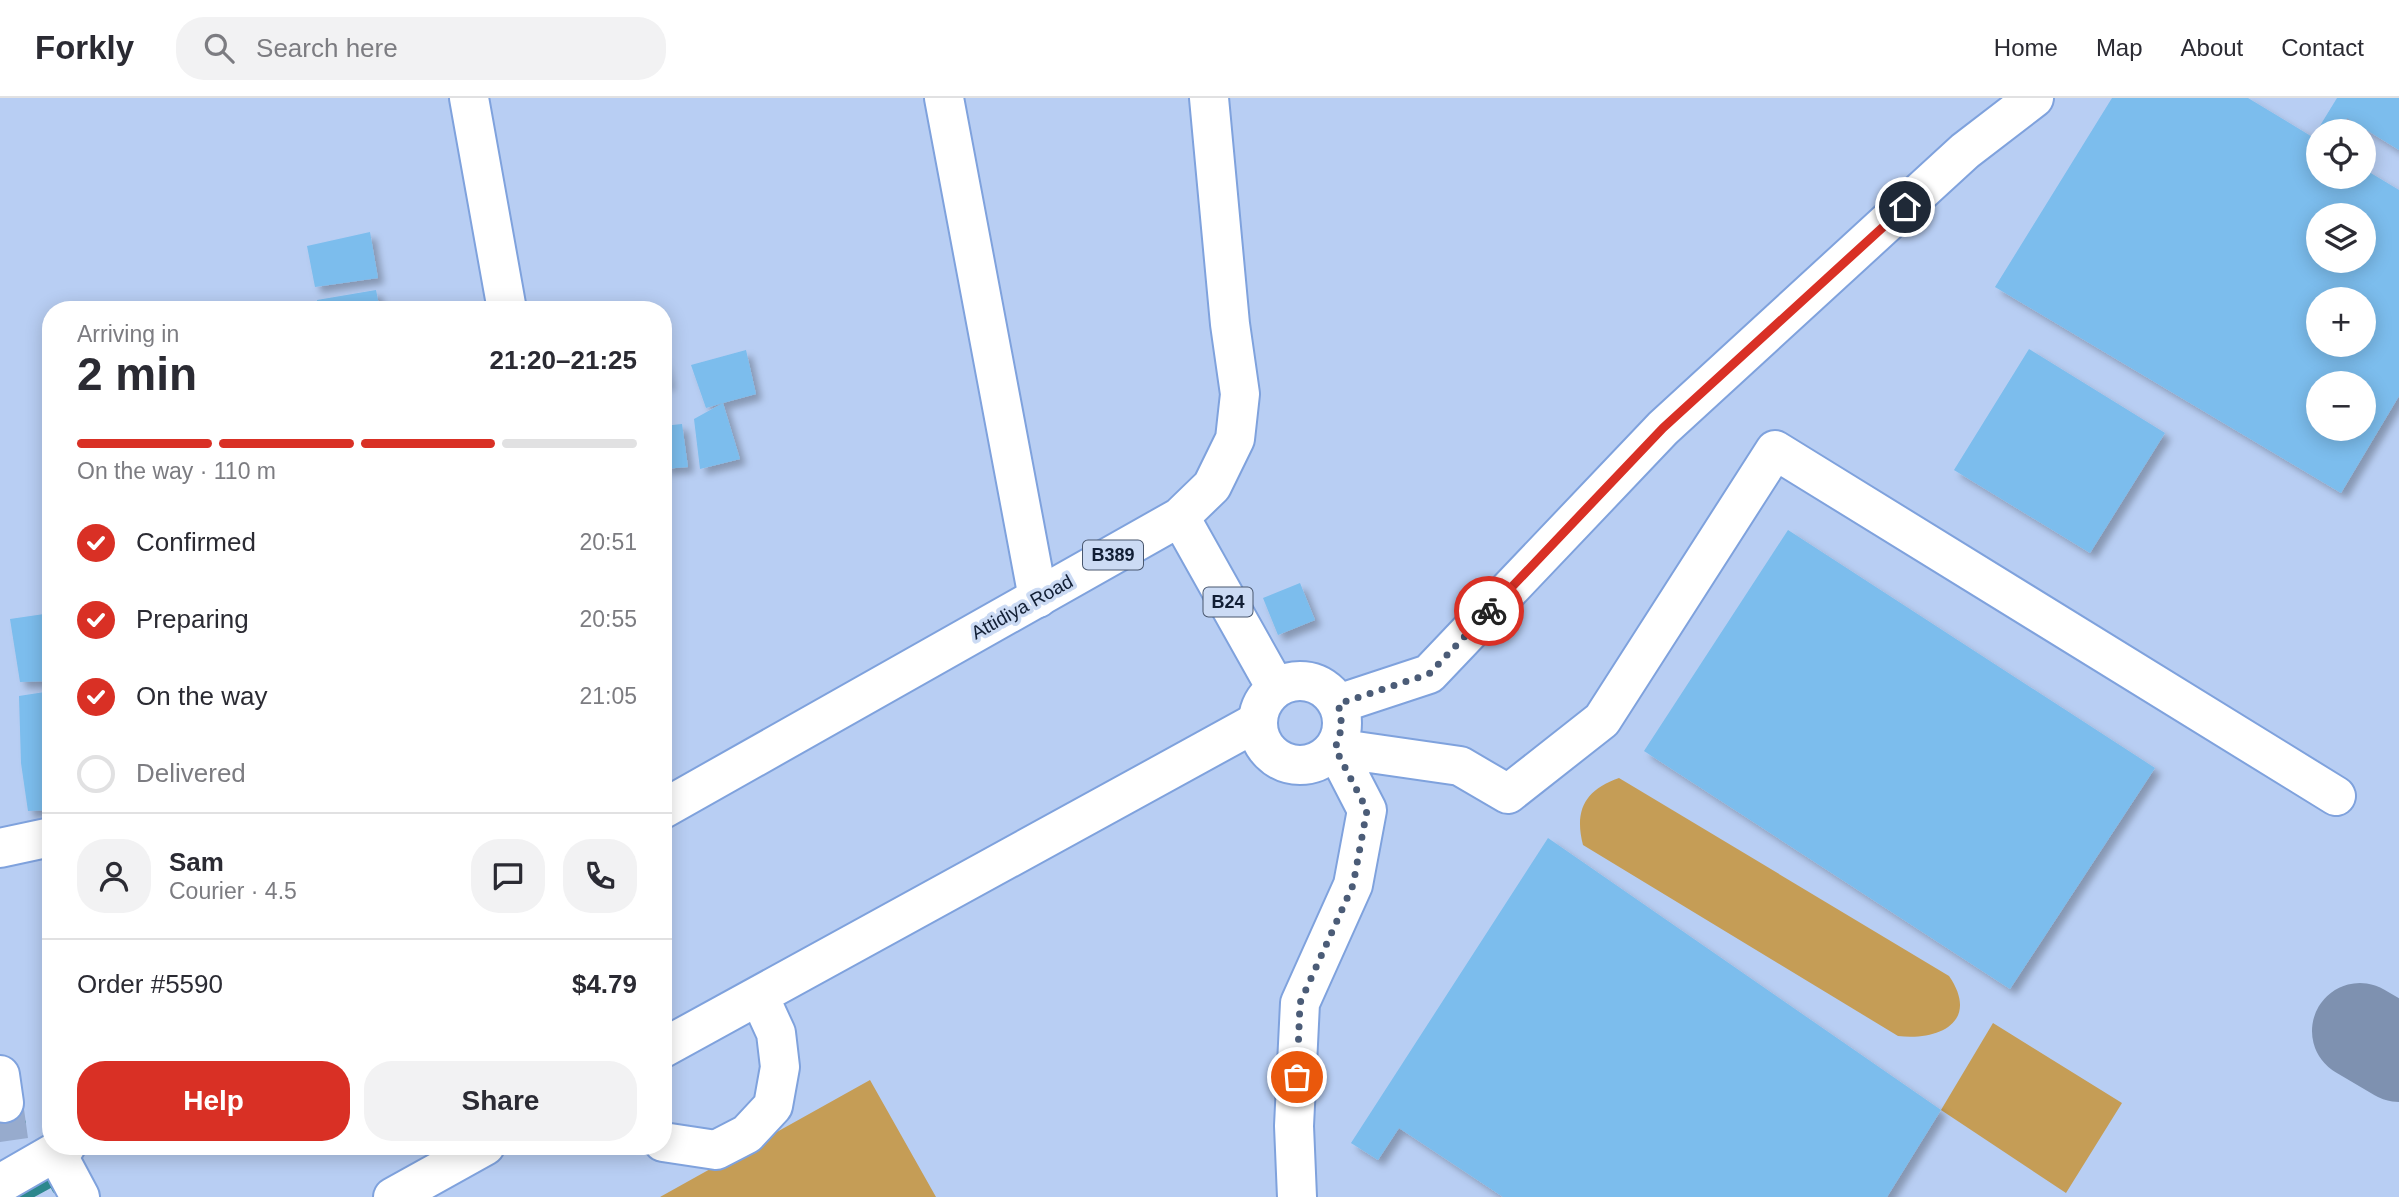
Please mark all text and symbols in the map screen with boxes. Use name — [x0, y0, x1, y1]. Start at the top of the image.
search box — [176, 17, 666, 80]
text: Forkly — [35, 29, 134, 66]
icon: search — [200, 29, 238, 67]
text: Search here — [256, 33, 398, 63]
text: Home — [1994, 34, 2058, 61]
text: Map — [2096, 34, 2143, 61]
text: About — [2181, 34, 2243, 61]
text: Contact — [2281, 34, 2364, 61]
map controls — [2306, 119, 2376, 441]
button: locate — [2306, 119, 2376, 189]
pin — [1875, 177, 1935, 237]
icon: home — [1886, 188, 1924, 226]
button: layers — [2306, 203, 2376, 273]
button: + — [2306, 287, 2376, 357]
text: Arriving in — [77, 321, 179, 347]
text: 21:20–21:25 — [490, 345, 637, 375]
text: 2 min — [77, 348, 197, 400]
button: − — [2306, 371, 2376, 441]
text: On the way · 110 m — [77, 458, 276, 484]
icon: check — [77, 524, 115, 562]
text: Confirmed — [136, 527, 256, 557]
text: 20:51 — [579, 529, 637, 555]
road number: B389 — [1083, 541, 1143, 570]
street label: Attidiya Road — [967, 570, 1077, 644]
courier — [1454, 576, 1524, 646]
road number: B24 — [1204, 588, 1252, 616]
icon: bike — [1470, 592, 1508, 630]
icon: check — [77, 601, 115, 639]
text: Preparing — [136, 604, 249, 634]
text: 20:55 — [579, 606, 637, 632]
icon: check — [77, 678, 115, 716]
text: On the way — [136, 681, 268, 711]
text: 21:05 — [579, 683, 637, 709]
text: Delivered — [136, 758, 246, 788]
button: person — [77, 839, 151, 913]
button: chat — [471, 839, 545, 913]
button: phone — [563, 839, 637, 913]
text: Sam — [169, 847, 224, 877]
text: Courier · 4.5 — [169, 878, 297, 904]
text: Order #5590 — [77, 969, 223, 999]
text: $4.79 — [572, 969, 637, 999]
pin — [1267, 1047, 1327, 1107]
icon: bag — [1278, 1058, 1316, 1096]
button: Help — [77, 1061, 350, 1141]
button: Share — [364, 1061, 637, 1141]

